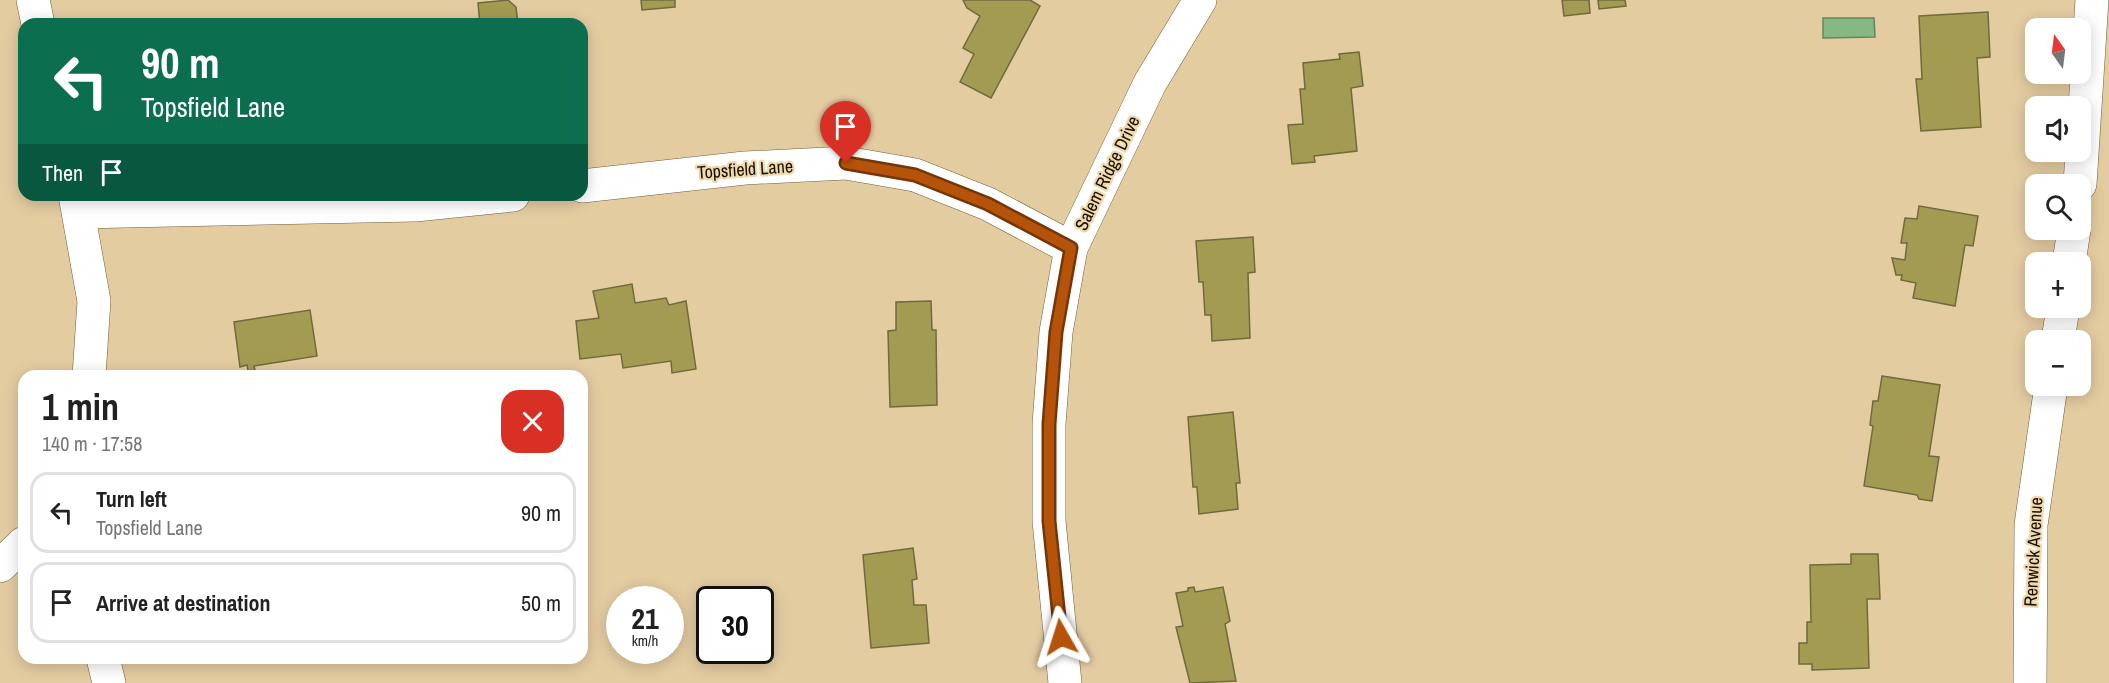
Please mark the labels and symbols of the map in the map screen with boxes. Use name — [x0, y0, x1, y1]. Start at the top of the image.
north arrow — [2025, 18, 2091, 84]
pin — [820, 101, 871, 163]
street label: Salem Ridge Drive — [1068, 111, 1146, 235]
street label: Topsfield Lane — [696, 153, 794, 185]
street label: Renwick Avenue — [2018, 497, 2048, 607]
speed limit sign: 30 — [696, 586, 774, 664]
position arrow — [1029, 605, 1093, 669]

